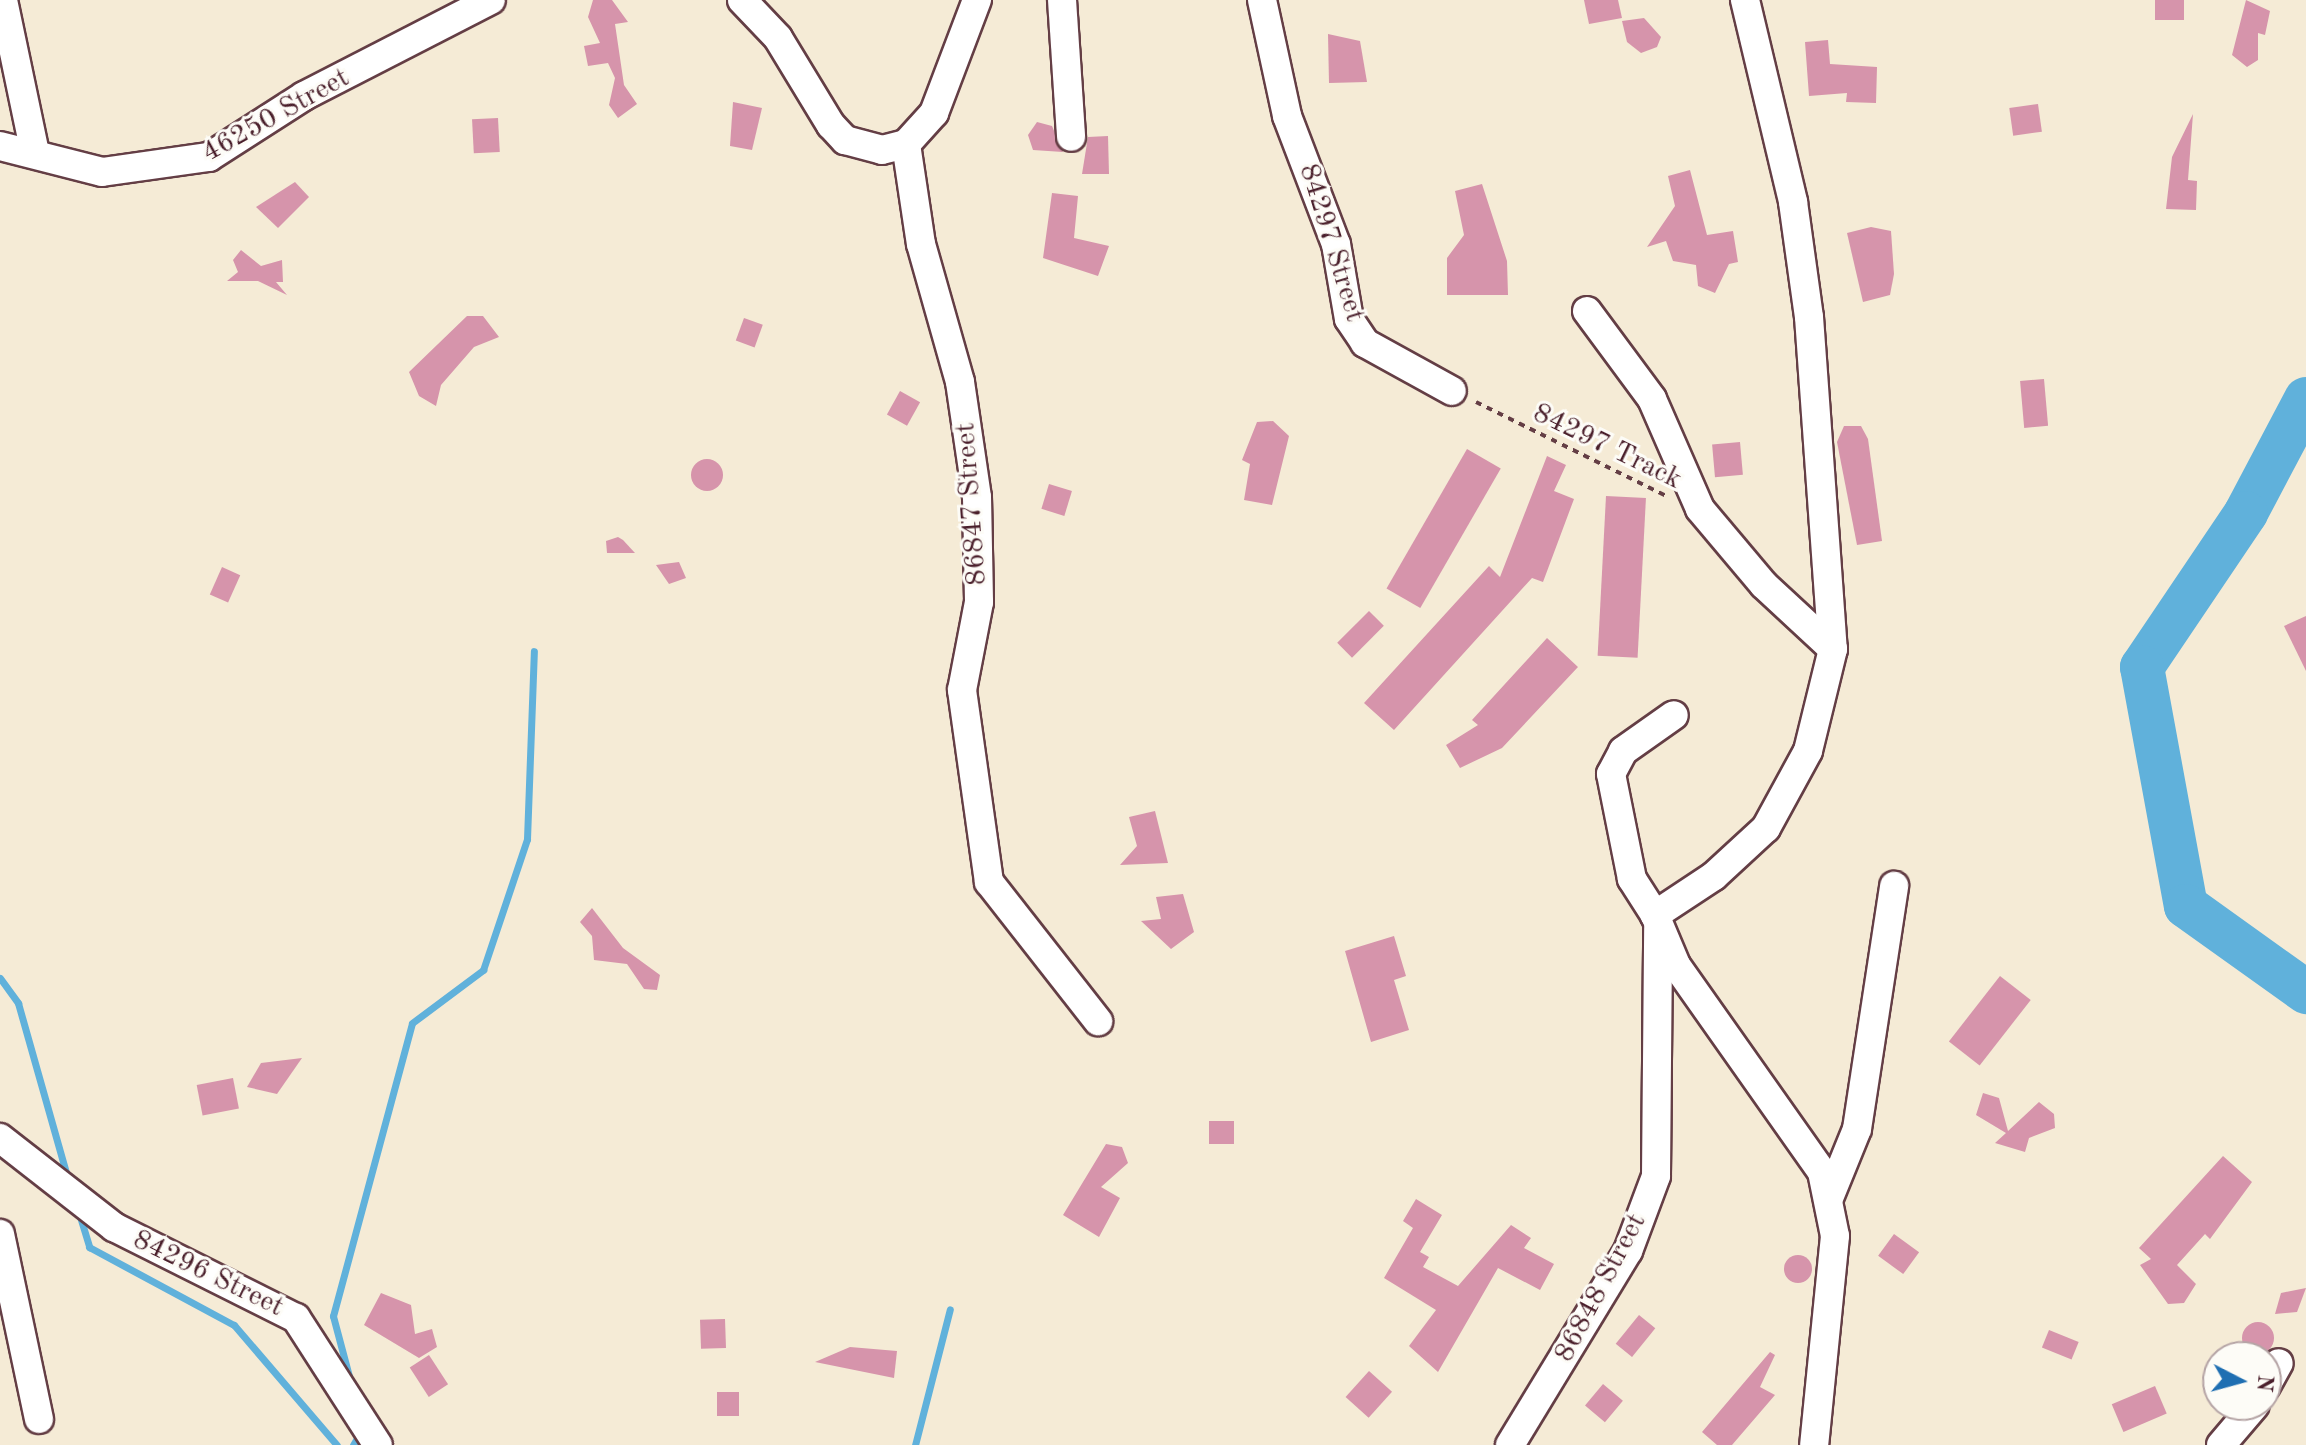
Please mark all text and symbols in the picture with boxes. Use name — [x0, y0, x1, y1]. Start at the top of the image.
street label: 46250 Street — [196, 62, 356, 170]
street label: 84297 Street — [1291, 160, 1371, 326]
street label: 84297 Track — [1527, 397, 1687, 497]
street label: 86847 Street — [950, 421, 994, 587]
street label: 86848 Street — [1548, 1208, 1654, 1368]
street label: 84296 Street — [127, 1223, 289, 1325]
north arrow — [2202, 1341, 2282, 1421]
text: N — [2252, 1374, 2276, 1393]

